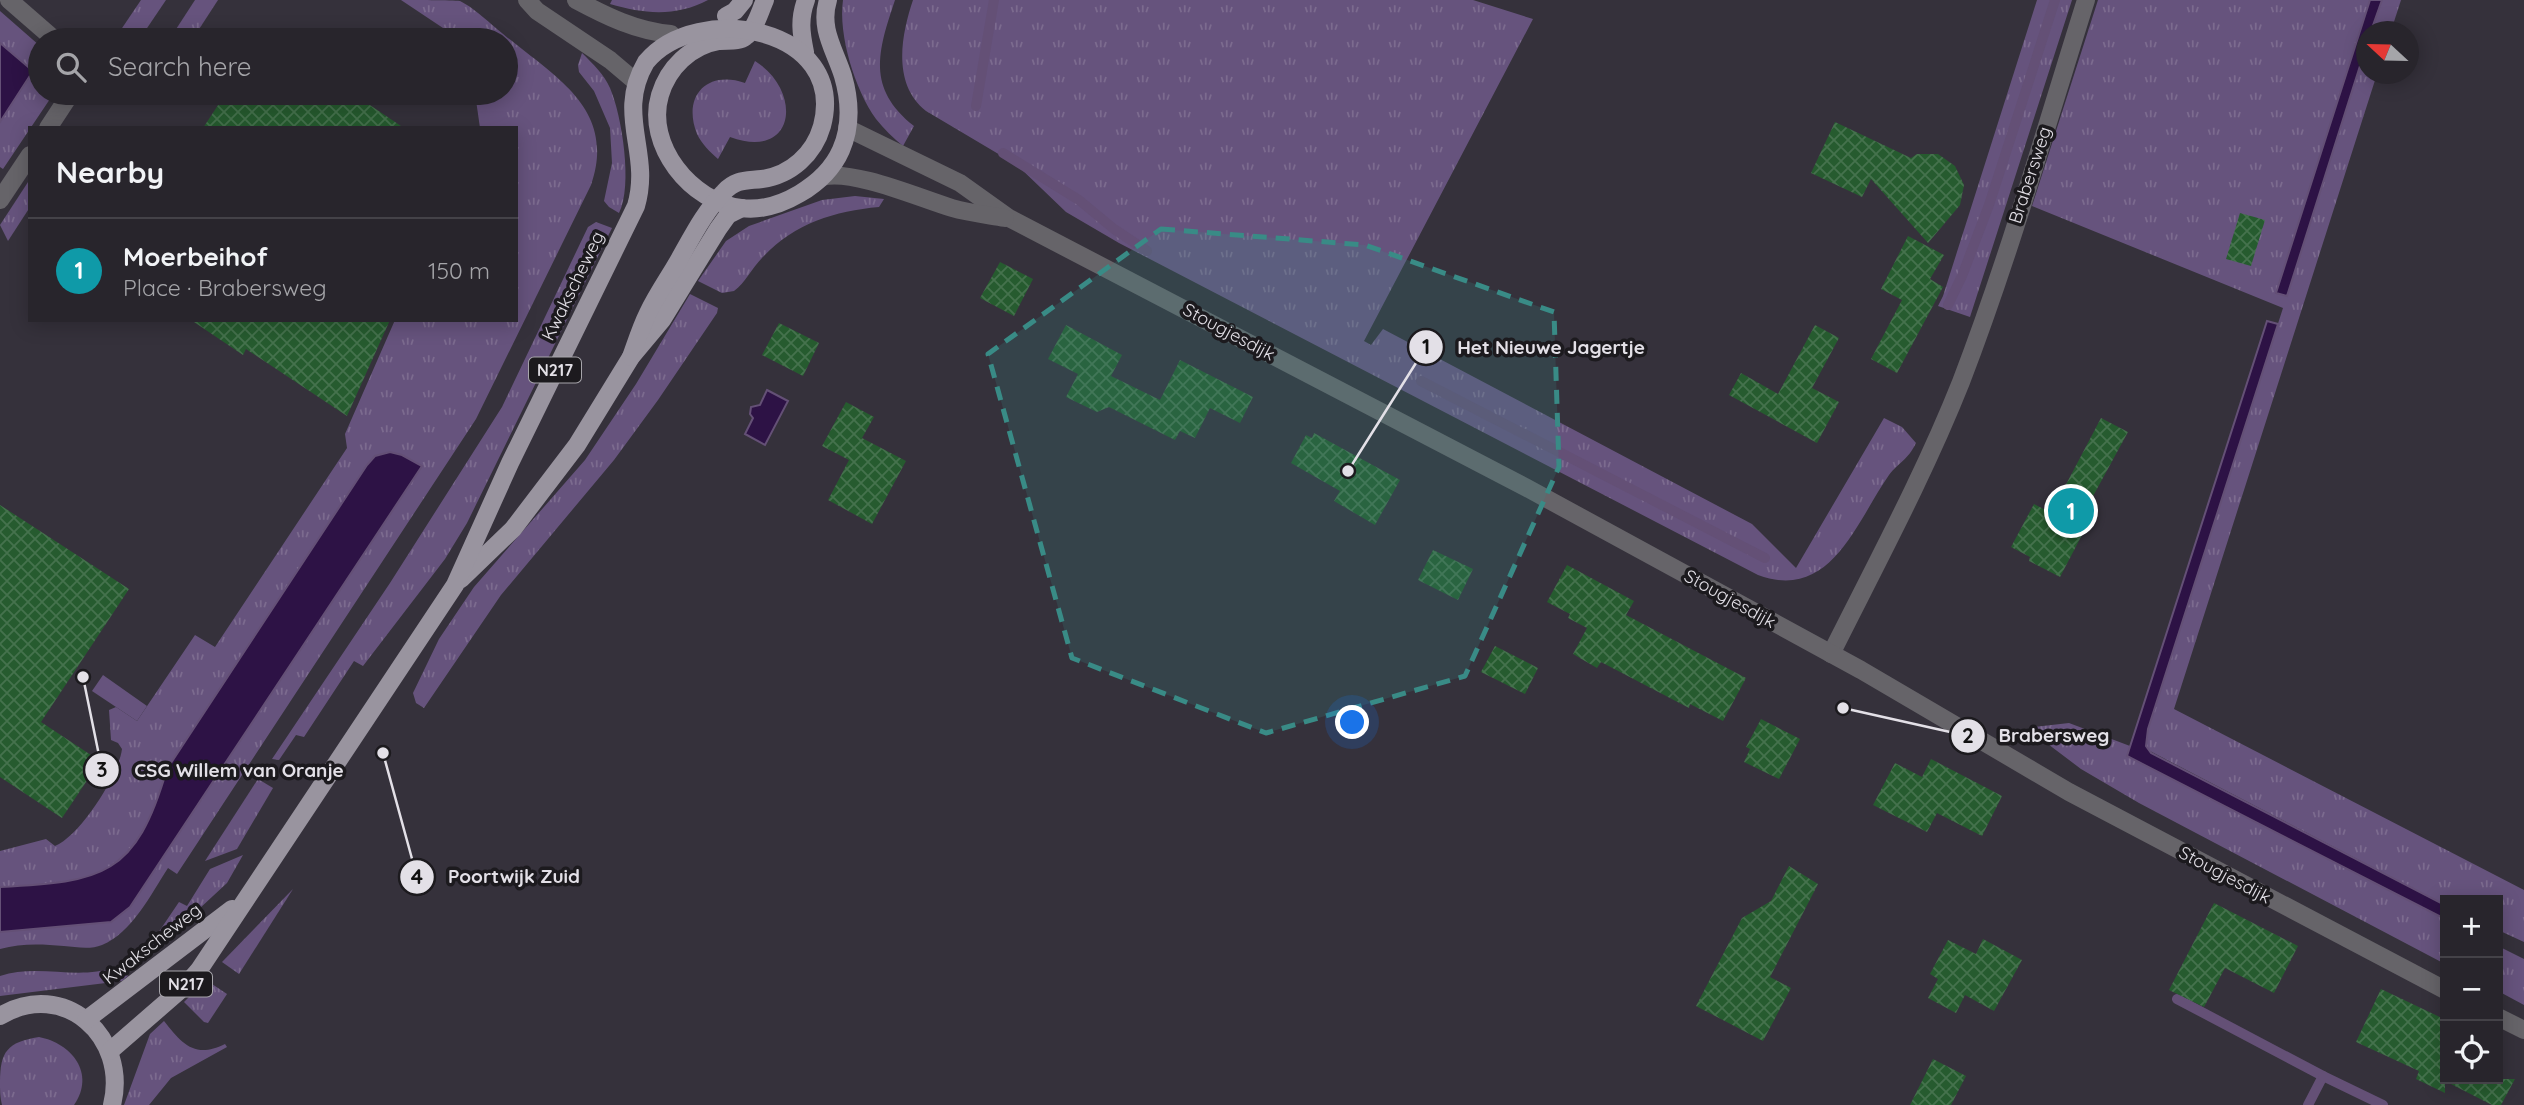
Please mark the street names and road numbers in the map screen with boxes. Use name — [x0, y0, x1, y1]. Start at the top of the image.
street label: Brabersweg — [2003, 123, 2056, 226]
street label: Kwakscheweg — [536, 227, 609, 344]
street label: Stougjesdijk — [1179, 298, 1279, 365]
road number: N217 — [529, 358, 581, 382]
street label: Stougjesdijk — [1680, 564, 1780, 633]
street label: Stougjesdijk — [2175, 841, 2275, 908]
street label: Kwakscheweg — [98, 898, 206, 989]
road number: N217 — [160, 972, 212, 996]

